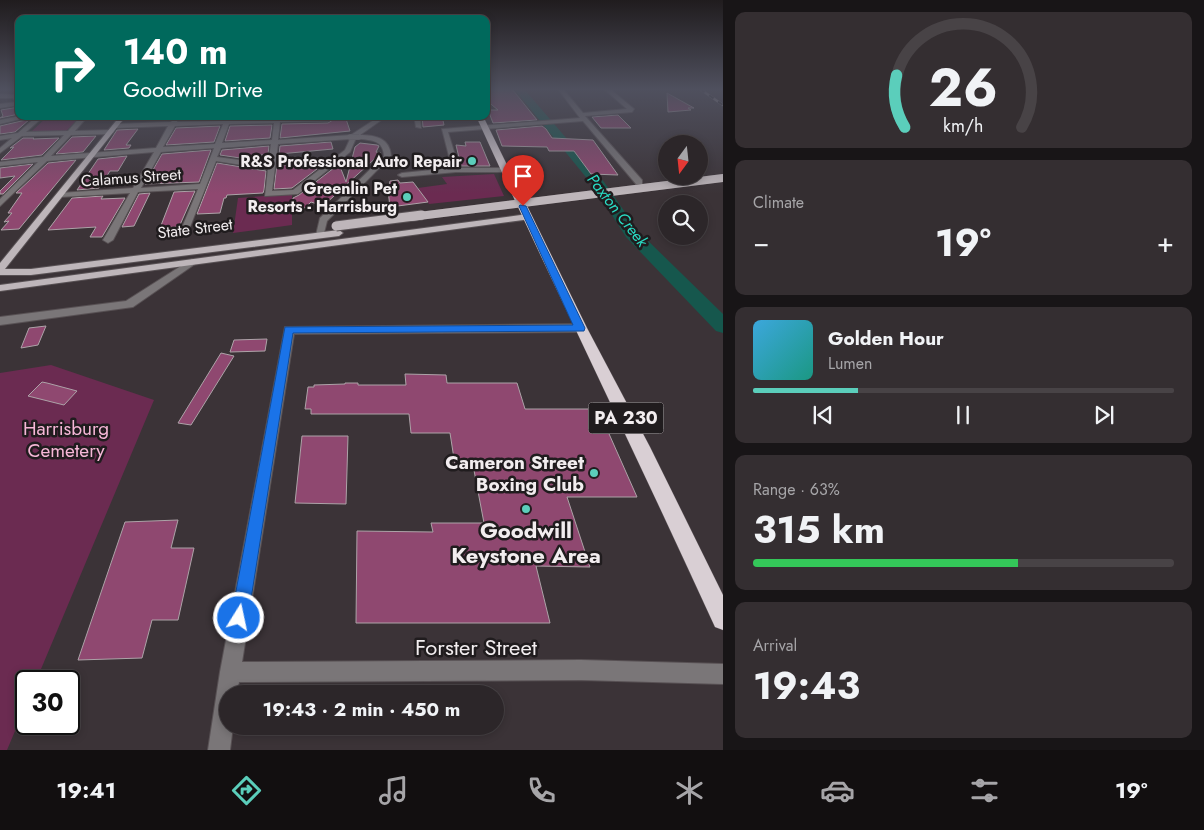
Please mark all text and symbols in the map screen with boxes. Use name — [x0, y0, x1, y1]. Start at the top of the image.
text: 140 m — [123, 27, 228, 77]
icon: right — [40, 35, 105, 100]
text: 26 — [929, 50, 998, 126]
text: Goodwill Drive — [123, 73, 263, 105]
text: km/h — [943, 113, 984, 139]
north arrow — [658, 135, 708, 185]
map controls — [658, 135, 708, 245]
place label: R&S Professional Auto Repair — [240, 150, 462, 173]
marker: R&S Professional Auto Repair — [466, 155, 478, 167]
pin — [502, 155, 544, 206]
icon: arrive — [509, 162, 537, 190]
street label: Calamus Street — [80, 163, 182, 192]
water label: Paxton Creek — [582, 169, 654, 253]
place label: Greenlin Pet Resorts - Harrisburg — [247, 177, 398, 218]
marker: Greenlin Pet Resorts - Harrisburg — [401, 191, 413, 203]
text: Climate — [753, 191, 804, 214]
button: search — [658, 195, 708, 245]
street label: State Street — [156, 212, 234, 245]
text: 19° — [935, 215, 991, 270]
text: − — [753, 222, 770, 263]
text: + — [1157, 222, 1174, 263]
text: Golden Hour — [828, 325, 944, 352]
text: Lumen — [828, 352, 872, 375]
icon: previous — [809, 401, 837, 429]
icon: pause — [949, 401, 977, 429]
icon: next — [1090, 401, 1118, 429]
road number: PA 230 — [588, 402, 664, 433]
park label: Harrisburg Cemetery — [23, 415, 109, 464]
place label: Cameron Street Boxing Club — [445, 449, 584, 498]
marker: Cameron Street Boxing Club — [588, 467, 600, 479]
text: Range · 63% — [753, 478, 840, 501]
text: 315 km — [753, 502, 885, 557]
marker: Goodwill Keystone Area — [520, 503, 532, 515]
place label: Goodwill Keystone Area — [451, 514, 601, 571]
position arrow — [212, 591, 264, 643]
street label: Forster Street — [415, 631, 538, 663]
text: Arrival — [753, 634, 797, 657]
text: 19:43 — [753, 658, 860, 713]
speed limit sign: 30 — [15, 670, 80, 735]
text: 19:43 · 2 min · 450 m — [263, 696, 460, 723]
icon: directions — [229, 773, 264, 808]
icon: music — [376, 773, 411, 808]
icon: phone — [524, 773, 559, 808]
icon: climate — [672, 773, 707, 808]
icon: car — [820, 773, 855, 808]
icon: filters — [967, 773, 1002, 808]
text: 19:41 — [56, 774, 116, 806]
text: 19° — [1115, 774, 1148, 806]

